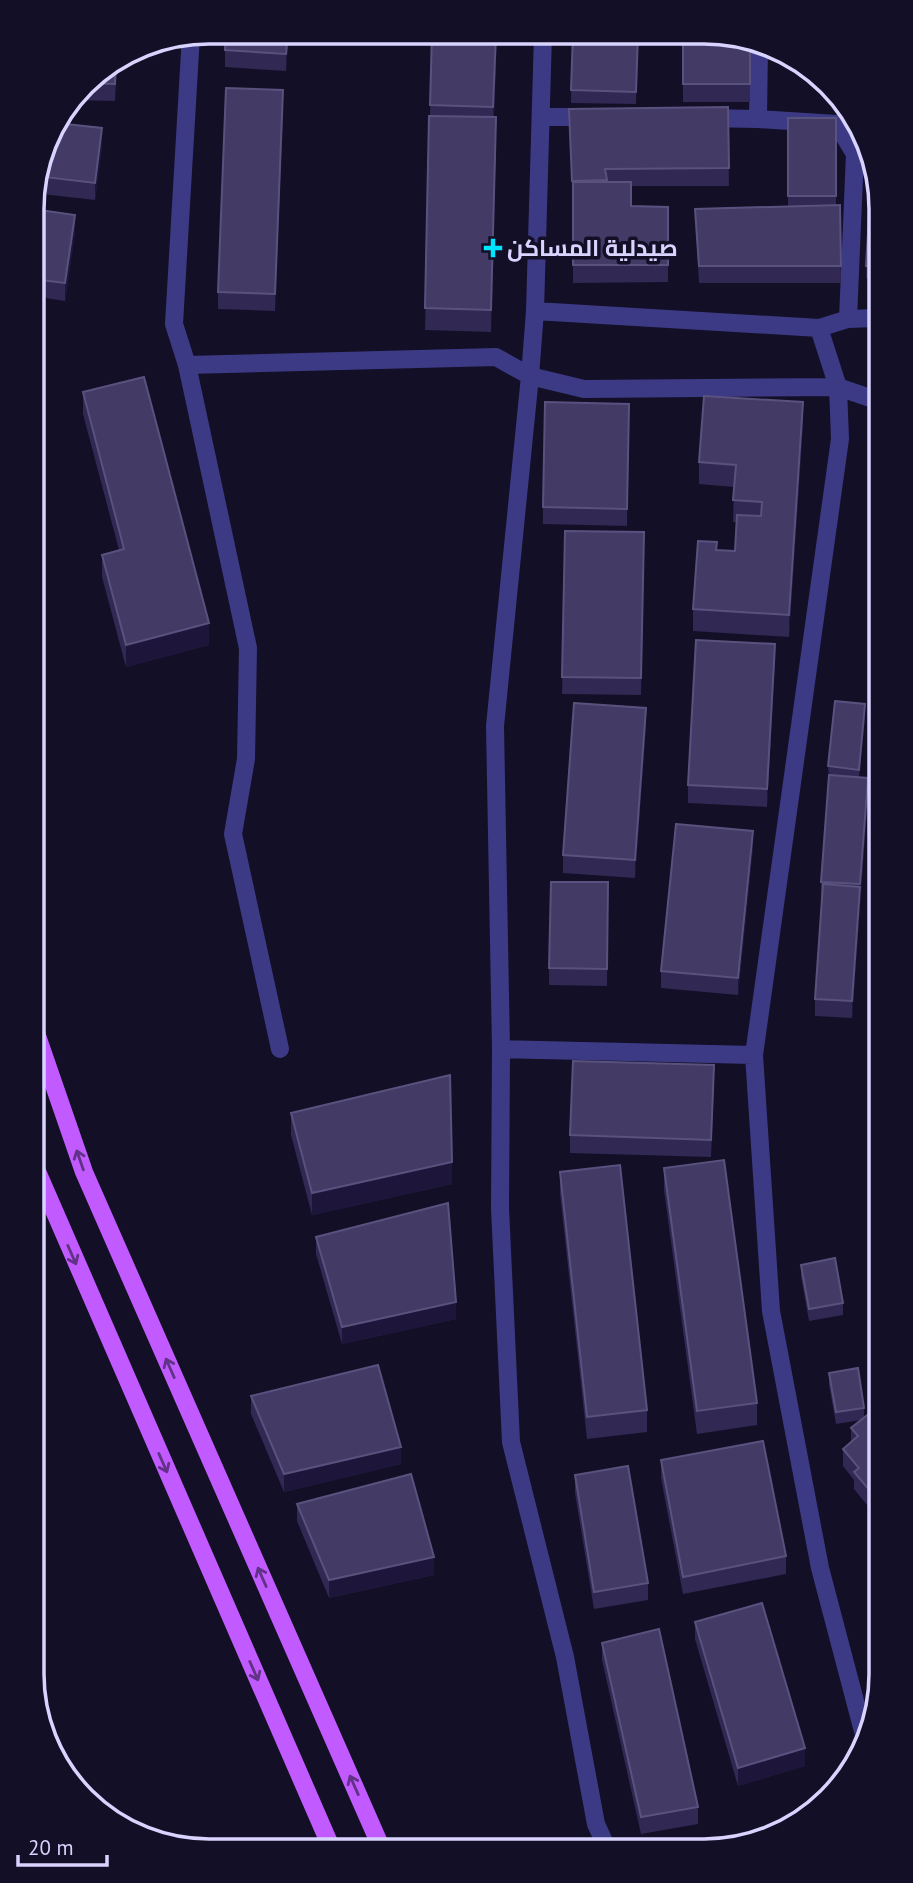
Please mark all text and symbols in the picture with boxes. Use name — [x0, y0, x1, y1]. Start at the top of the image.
place label: صيدلية المساكن — [507, 233, 678, 262]
marker: صيدلية المساكن — [485, 240, 501, 256]
one-way arrow — [73, 1149, 85, 1171]
one-way arrow — [66, 1243, 79, 1265]
one-way arrow — [163, 1358, 176, 1380]
one-way arrow — [157, 1452, 170, 1473]
one-way arrow — [255, 1566, 268, 1588]
one-way arrow — [248, 1660, 261, 1682]
one-way arrow — [347, 1774, 360, 1796]
scale bar — [18, 1824, 107, 1868]
text: 20 m — [28, 1834, 74, 1861]

